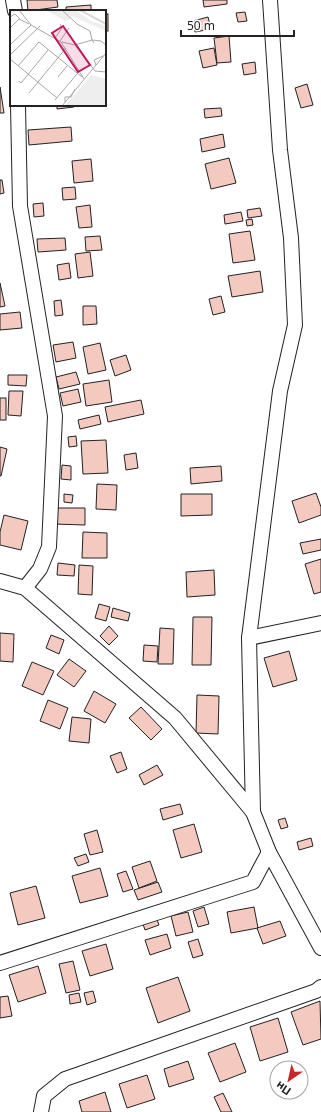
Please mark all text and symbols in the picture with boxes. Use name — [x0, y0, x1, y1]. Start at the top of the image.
inset map — [10, 10, 106, 106]
scale bar — [181, 12, 294, 38]
text: 50 m — [187, 17, 215, 34]
north arrow — [269, 1060, 309, 1100]
text: Пн — [272, 1078, 294, 1099]

